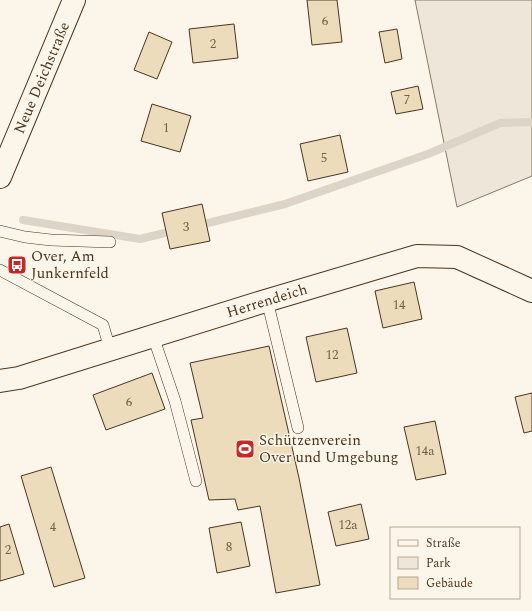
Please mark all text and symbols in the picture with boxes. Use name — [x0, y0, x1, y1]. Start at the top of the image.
house number: 6 — [322, 11, 329, 31]
street label: Neue Deichstraße — [8, 18, 76, 138]
house number: 2 — [210, 34, 216, 54]
house number: 7 — [404, 90, 410, 110]
house number: 1 — [163, 118, 169, 138]
house number: 5 — [321, 148, 327, 168]
house number: 3 — [183, 217, 190, 237]
place label: Over, Am Junkernfeld — [31, 245, 109, 285]
bus stop icon: Over, Am Junkernfeld — [6, 254, 28, 276]
street label: Herrendeich — [224, 278, 311, 324]
house number: 14 — [393, 295, 406, 315]
house number: 12 — [326, 345, 339, 365]
house number: 6 — [126, 392, 133, 412]
place label: Schützenverein Over und Umgebung — [259, 429, 398, 469]
sports icon: Schützenverein Over und Umgebung — [234, 438, 256, 460]
house number: 14a — [415, 441, 435, 461]
house number: 12a — [338, 515, 358, 535]
house number: 4 — [50, 517, 57, 537]
legend — [390, 527, 520, 599]
text: Straße — [426, 534, 461, 553]
house number: 8 — [226, 537, 232, 557]
house number: 2 — [5, 540, 11, 560]
text: Park — [426, 554, 451, 573]
text: Gebäude — [426, 574, 473, 593]

